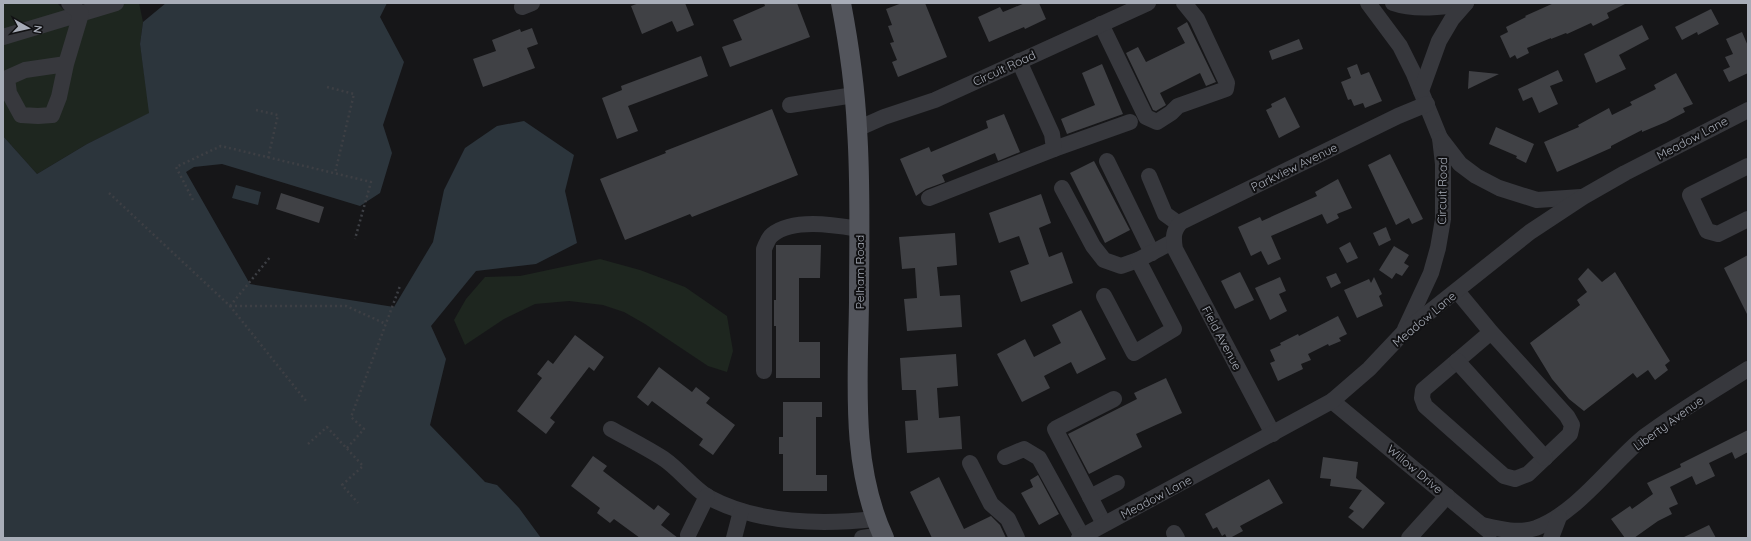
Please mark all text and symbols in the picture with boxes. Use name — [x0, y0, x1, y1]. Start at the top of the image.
north arrow — [8, 8, 48, 48]
text: N — [30, 24, 45, 34]
street label: Circuit Road — [970, 47, 1038, 89]
street label: Meadow Lane — [1654, 113, 1730, 163]
street label: Parkview Avenue — [1248, 139, 1340, 194]
street label: Circuit Road — [1434, 157, 1450, 225]
street label: Pelham Road — [852, 235, 867, 309]
street label: Meadow Lane — [1389, 288, 1459, 350]
street label: Field Avenue — [1199, 303, 1245, 373]
street label: Liberty Avenue — [1630, 392, 1706, 453]
street label: Willow Drive — [1384, 441, 1446, 497]
street label: Meadow Lane — [1118, 472, 1194, 522]

